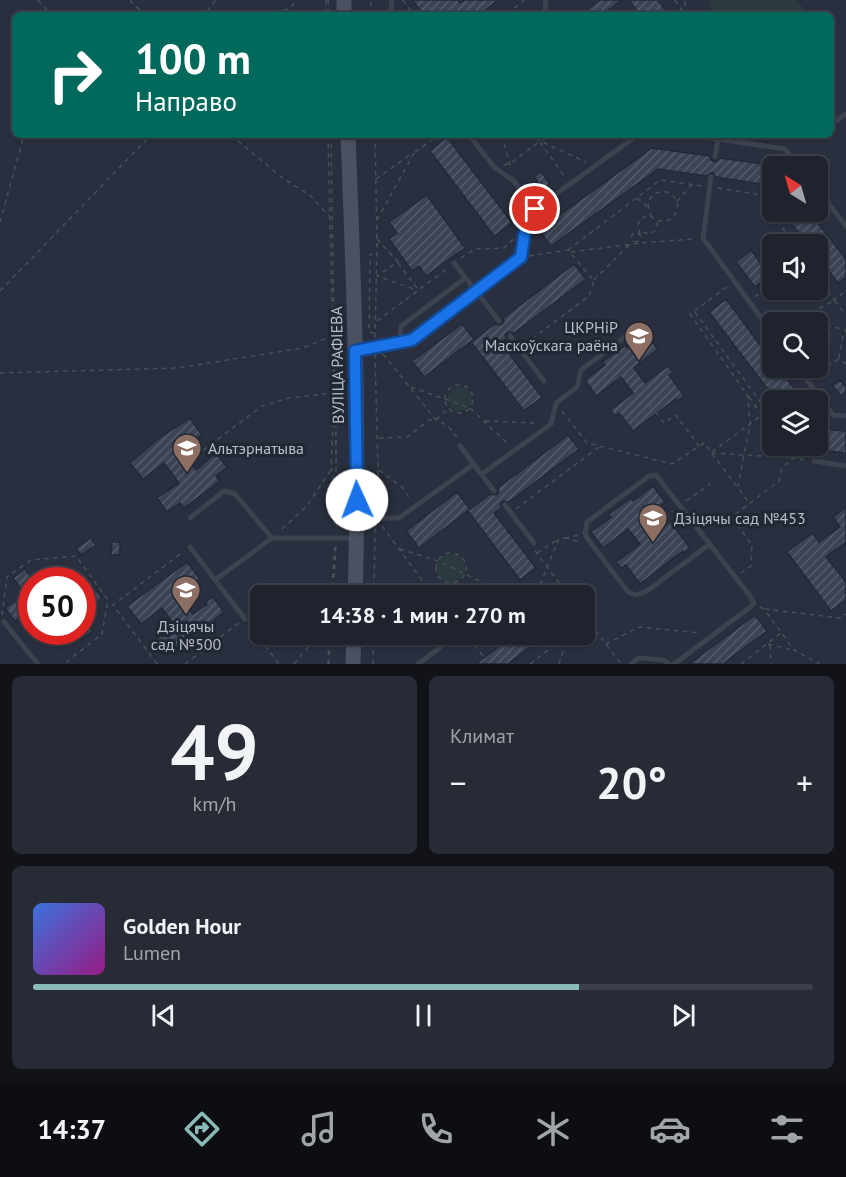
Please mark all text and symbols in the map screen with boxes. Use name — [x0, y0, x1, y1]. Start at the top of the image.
text: 100 m — [135, 31, 251, 86]
icon: right — [36, 36, 114, 114]
text: Направо — [135, 84, 237, 118]
north arrow — [762, 156, 828, 222]
map controls — [762, 156, 828, 456]
pin — [509, 183, 560, 234]
icon: arrive — [518, 192, 551, 225]
button: sound — [762, 234, 828, 300]
street label: ВУЛІЦА РАФІЕВА — [326, 305, 348, 424]
button: search — [762, 312, 828, 378]
place label: ЦКРНіР Маскоўскага раёна — [485, 317, 618, 355]
school or university icon: ЦКРНіР Маскоўскага раёна — [623, 320, 655, 362]
button: layers — [762, 390, 828, 456]
school or university icon: Альтэрнатыва — [171, 432, 203, 474]
place label: Альтэрнатыва — [208, 438, 304, 458]
position arrow — [325, 468, 389, 532]
school or university icon: Дзіцячы сад №453 — [637, 502, 669, 544]
place label: Дзіцячы сад №453 — [674, 508, 806, 528]
speed limit sign: 50 — [18, 567, 96, 645]
school or university icon: Дзіцячы сад №500 — [170, 574, 202, 616]
text: 14:38 · 1 мин · 270 m — [319, 601, 526, 629]
place label: Дзіцячы сад №500 — [151, 616, 222, 654]
text: 49 — [170, 701, 259, 802]
text: Климат — [450, 723, 514, 749]
text: 20° — [596, 753, 667, 811]
text: − — [450, 761, 467, 804]
text: + — [796, 761, 813, 804]
text: km/h — [193, 791, 236, 817]
text: Golden Hour — [123, 912, 241, 940]
text: Lumen — [123, 940, 181, 966]
icon: previous — [147, 999, 180, 1032]
icon: pause — [407, 999, 440, 1032]
icon: next — [667, 999, 700, 1032]
icon: directions — [181, 1108, 223, 1150]
icon: music — [298, 1108, 340, 1150]
icon: phone — [415, 1108, 457, 1150]
icon: climate — [532, 1108, 574, 1150]
icon: car — [649, 1108, 691, 1150]
icon: filters — [766, 1108, 808, 1150]
text: 14:37 — [38, 1112, 106, 1146]

